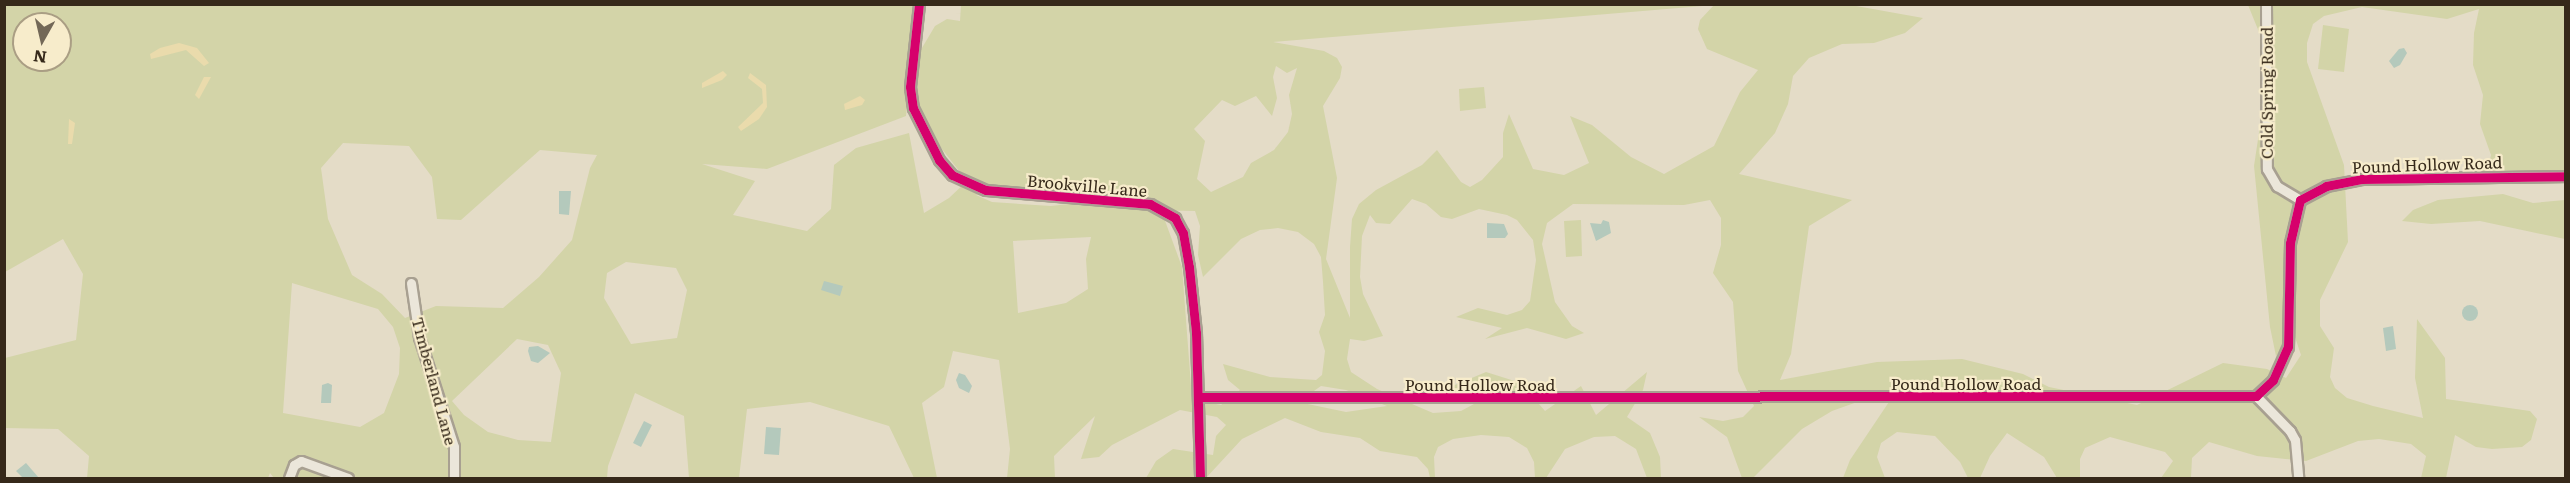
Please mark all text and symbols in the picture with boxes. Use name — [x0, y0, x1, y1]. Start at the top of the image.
north arrow — [12, 12, 72, 72]
street label: Cold Spring Road — [2256, 27, 2276, 159]
text: N — [31, 45, 48, 71]
street label: Pound Hollow Road — [2351, 152, 2503, 176]
street label: Brookville Lane — [1026, 170, 1148, 200]
street label: Timberland Lane — [409, 315, 461, 447]
street label: Pound Hollow Road — [1891, 373, 2041, 393]
street label: Pound Hollow Road — [1405, 374, 1555, 394]

